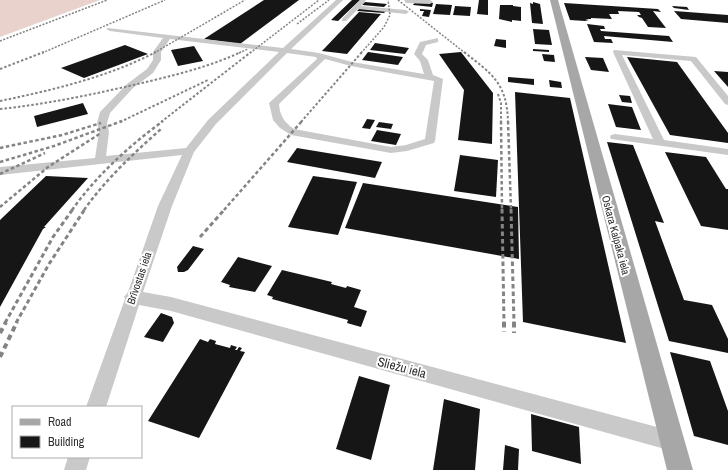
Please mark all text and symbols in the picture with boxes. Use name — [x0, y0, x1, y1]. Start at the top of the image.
street label: Oskara Kalpaka iela — [599, 194, 633, 276]
street label: Brīvostas iela — [123, 250, 155, 306]
street label: Sliežu iela — [376, 353, 428, 382]
legend — [12, 406, 142, 458]
text: Road — [48, 414, 72, 430]
text: Building — [48, 434, 85, 450]

